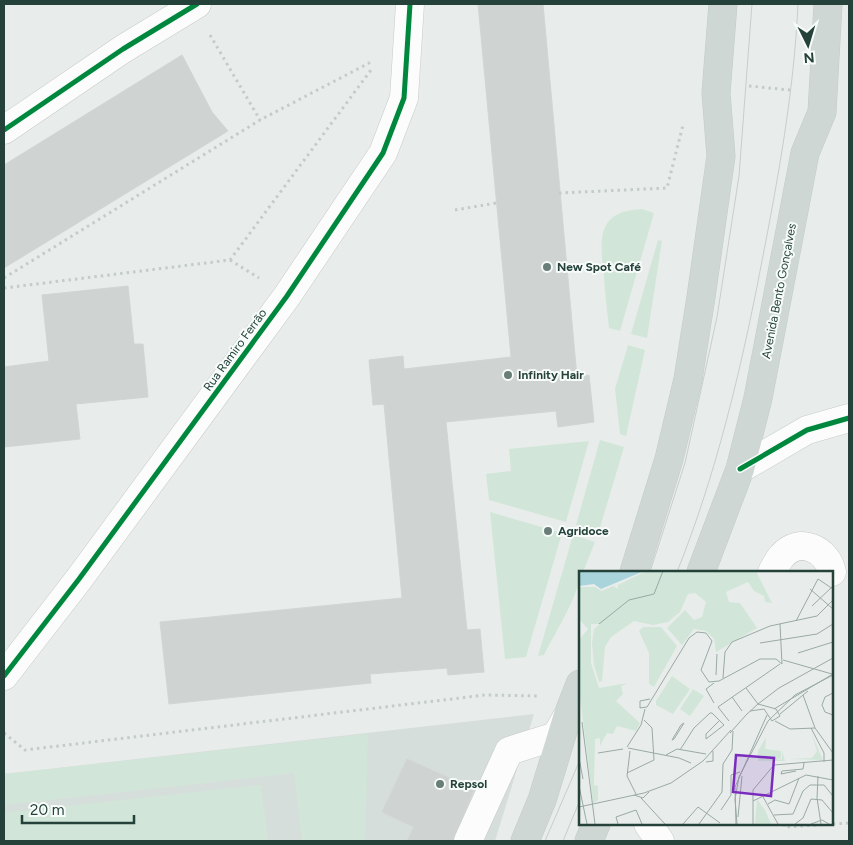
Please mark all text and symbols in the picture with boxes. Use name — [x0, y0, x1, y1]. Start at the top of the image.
north arrow — [783, 20, 833, 70]
text: N — [803, 49, 815, 66]
street label: Avenida Bento Gonçalves — [759, 222, 799, 360]
place label: New Spot Café — [557, 260, 641, 274]
marker: New Spot Café — [541, 261, 553, 273]
street label: Rua Ramiro Ferrão — [201, 306, 270, 394]
place label: Infinity Hair — [518, 368, 584, 382]
marker: Infinity Hair — [502, 369, 514, 381]
place label: Agridoce — [558, 524, 609, 538]
marker: Agridoce — [542, 525, 554, 537]
inset map — [579, 571, 833, 825]
place label: Repsol — [450, 777, 487, 791]
marker: Repsol — [434, 778, 446, 790]
scale bar — [22, 792, 135, 824]
text: 20 m — [30, 801, 64, 819]

